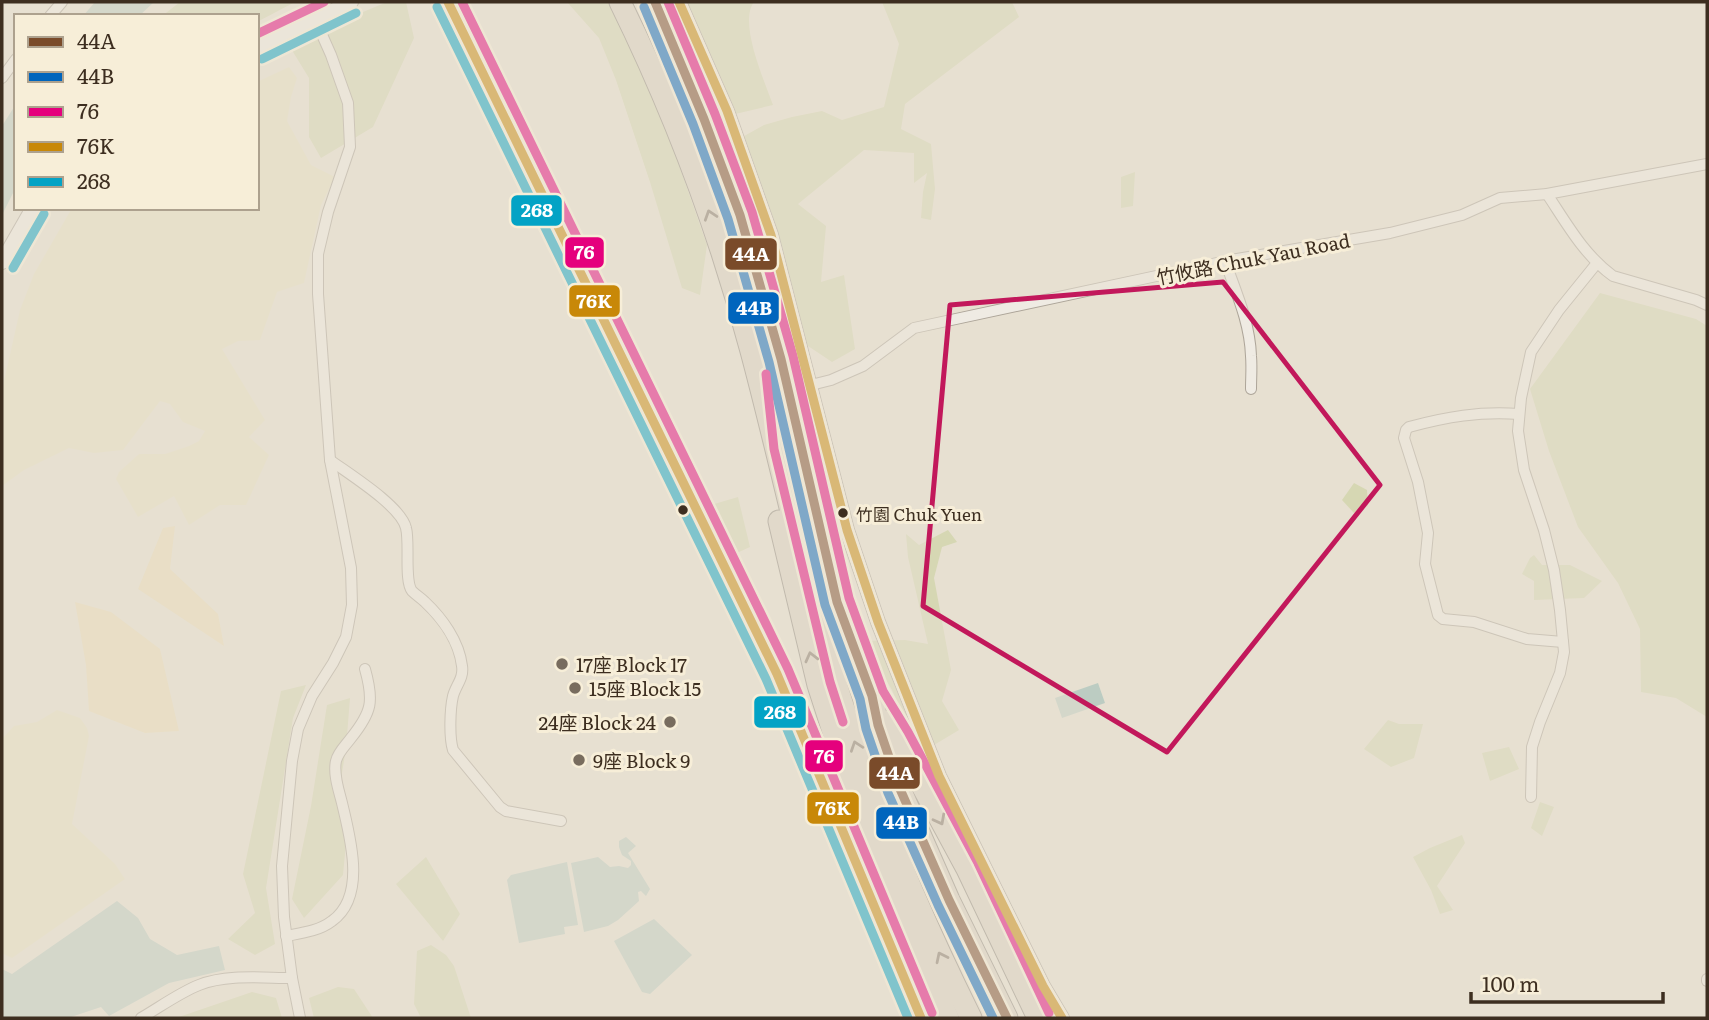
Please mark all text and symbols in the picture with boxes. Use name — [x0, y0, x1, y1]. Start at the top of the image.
legend — [14, 14, 259, 210]
text: 44A — [77, 24, 116, 55]
text: 44B — [77, 59, 114, 90]
text: 76 — [77, 94, 99, 125]
text: 76K — [77, 129, 115, 160]
text: 268 — [77, 164, 111, 195]
line badge: 268 — [510, 194, 563, 227]
text: 268 — [521, 195, 553, 223]
one-way arrow — [703, 210, 718, 222]
street label: 竹攸路 Chuk Yau Road — [1154, 225, 1353, 291]
line badge: 76 — [564, 236, 605, 269]
text: 76 — [573, 237, 595, 265]
line badge: 44A — [724, 237, 778, 271]
text: 44A — [732, 239, 770, 267]
line badge: 76K — [568, 284, 621, 318]
text: 76K — [576, 286, 612, 314]
line badge: 44B — [727, 291, 780, 325]
text: 44B — [736, 293, 772, 321]
place label: 竹園 Chuk Yuen — [856, 501, 982, 526]
unlabelled marker — [676, 503, 690, 517]
marker: 竹園 Chuk Yuen — [836, 506, 850, 520]
place label: 17座 Block 17 — [576, 650, 687, 678]
one-way arrow — [805, 651, 819, 663]
marker: 17座 Block 17 — [554, 656, 570, 672]
place label: 15座 Block 15 — [589, 674, 701, 702]
marker: 15座 Block 15 — [567, 680, 583, 696]
line badge: 268 — [753, 695, 807, 729]
text: 268 — [764, 697, 796, 725]
place label: 24座 Block 24 — [538, 708, 657, 736]
marker: 24座 Block 24 — [662, 714, 678, 730]
line badge: 76 — [804, 739, 844, 773]
text: 76 — [813, 741, 835, 769]
one-way arrow — [850, 741, 864, 753]
place label: 9座 Block 9 — [593, 746, 690, 774]
marker: 9座 Block 9 — [571, 752, 587, 768]
line badge: 44A — [868, 756, 921, 790]
text: 44A — [876, 758, 914, 786]
line badge: 76K — [806, 791, 860, 825]
text: 76K — [815, 793, 851, 821]
line badge: 44B — [875, 806, 928, 840]
text: 44B — [883, 807, 919, 835]
one-way arrow — [932, 813, 946, 825]
one-way arrow — [935, 952, 949, 964]
scale bar — [1471, 960, 1664, 1004]
text: 100 m — [1482, 967, 1539, 998]

